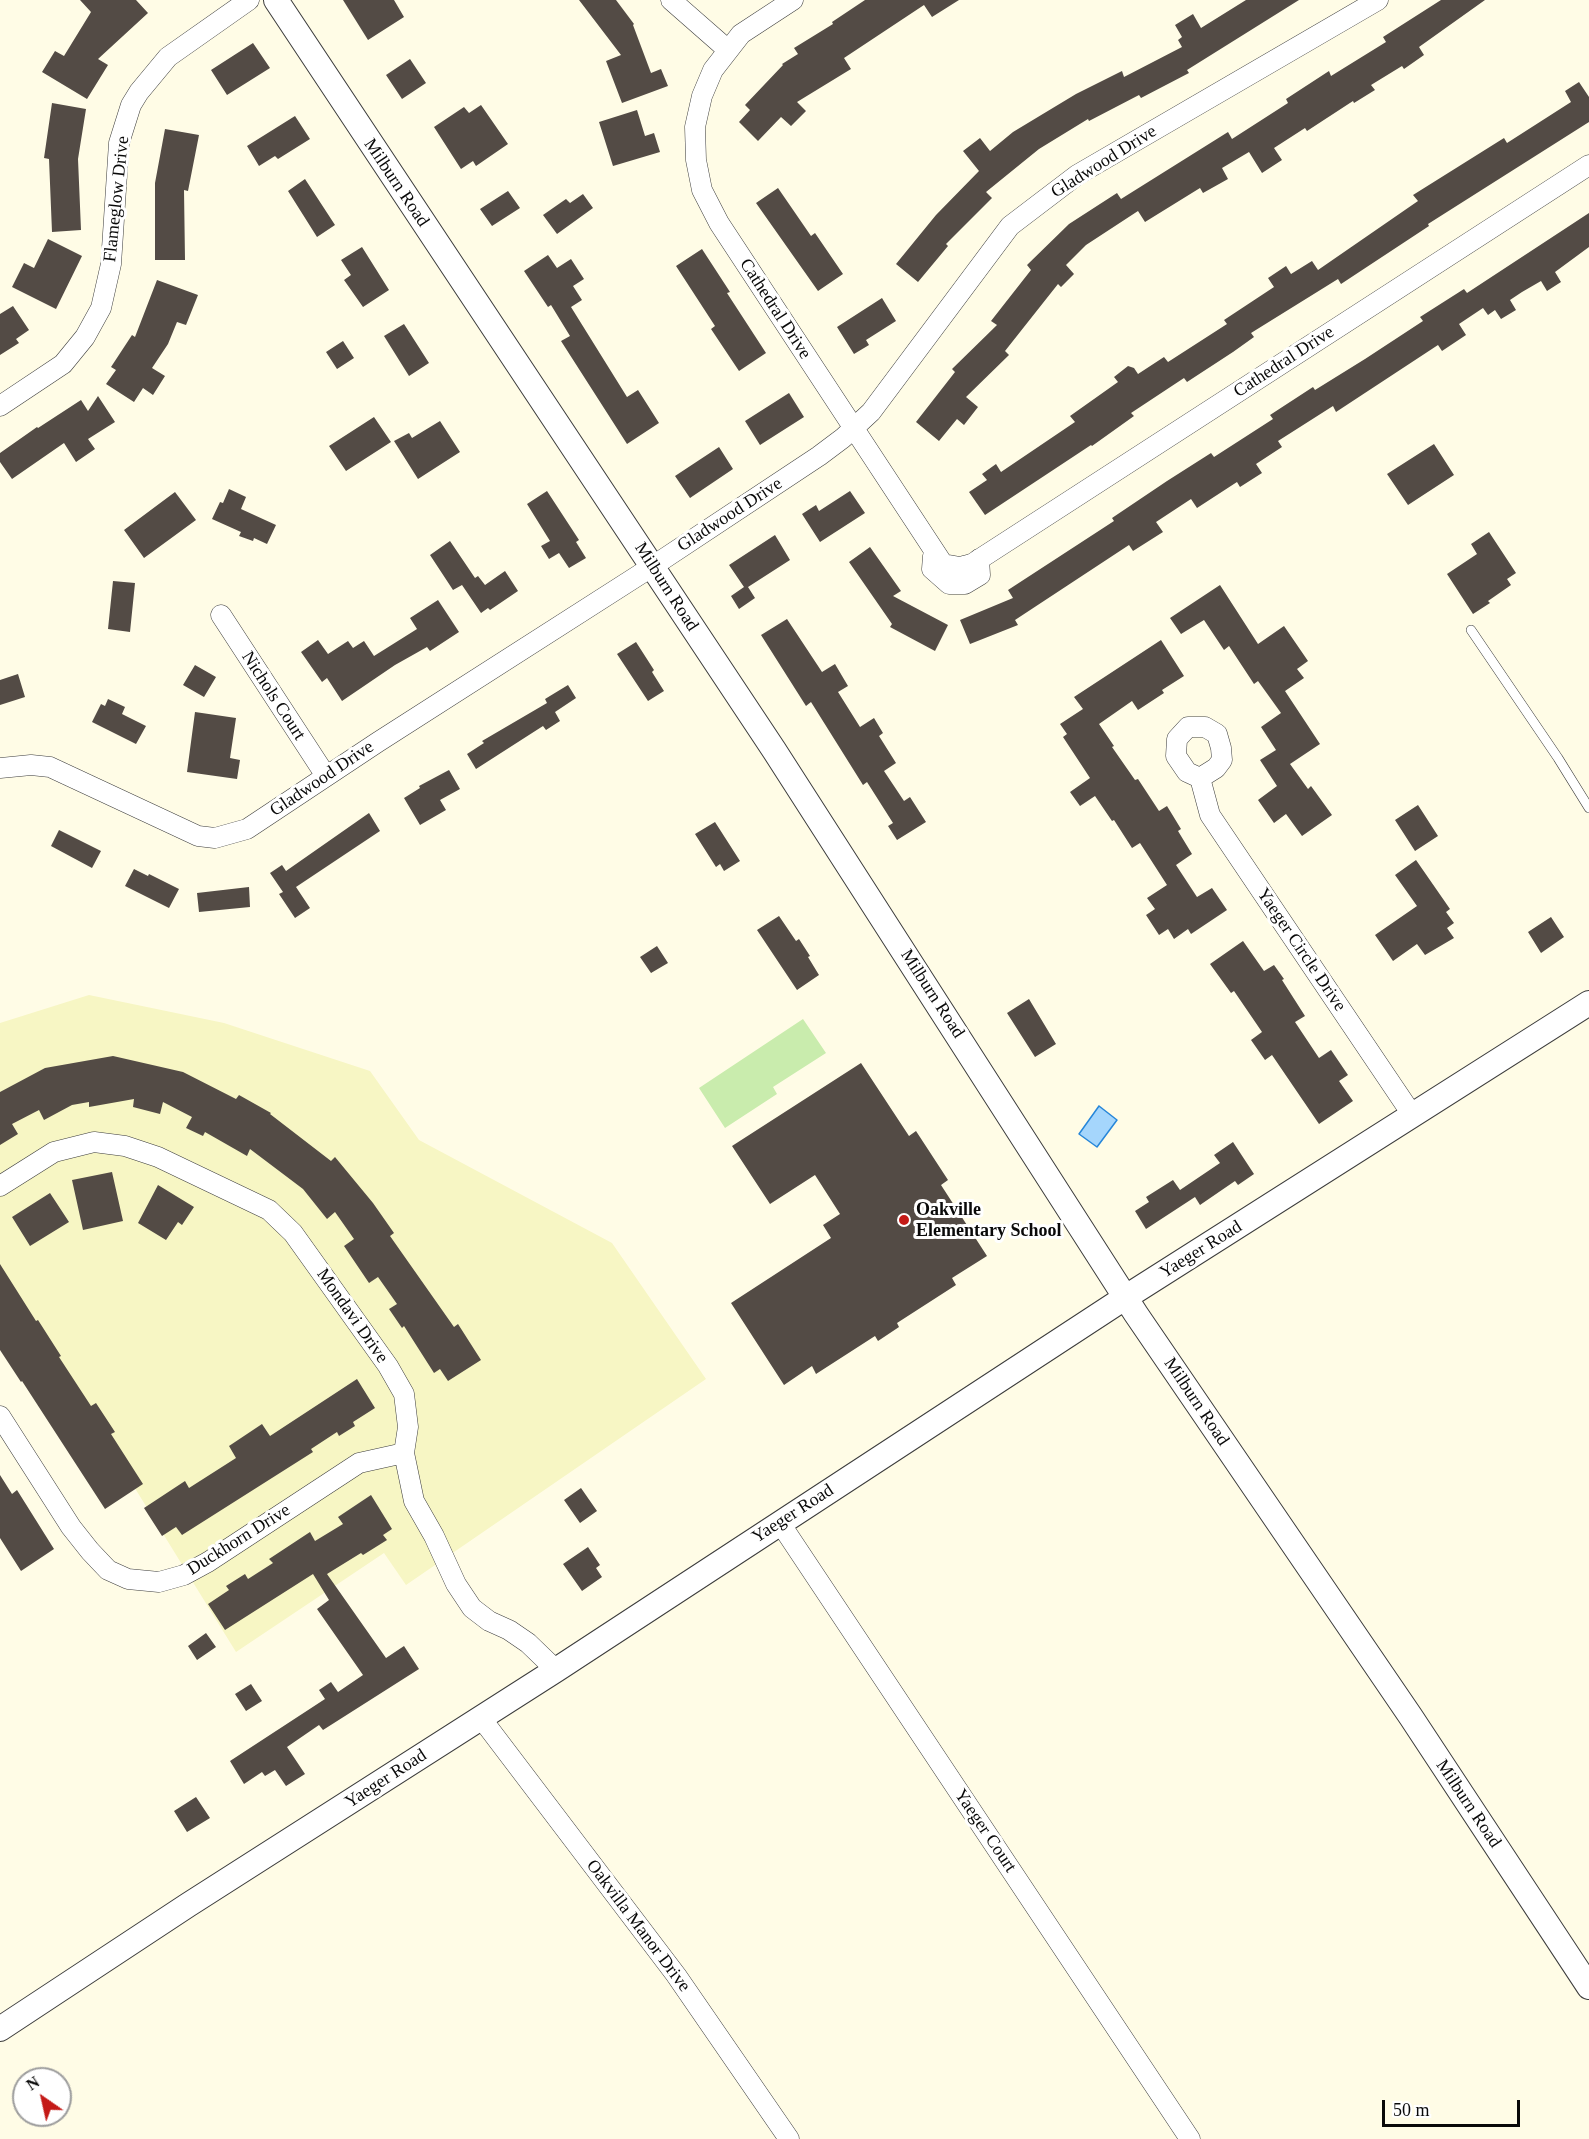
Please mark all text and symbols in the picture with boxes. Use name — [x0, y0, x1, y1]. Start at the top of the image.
street label: Gladwood Drive — [1047, 121, 1161, 203]
street label: Flameglow Drive — [100, 135, 134, 263]
street label: Milburn Road — [359, 135, 433, 231]
street label: Cathedral Drive — [735, 255, 815, 363]
street label: Cathedral Drive — [1230, 322, 1338, 402]
street label: Gladwood Drive — [674, 473, 786, 557]
street label: Milburn Road — [629, 539, 703, 635]
street label: Nichols Court — [236, 648, 310, 744]
street label: Gladwood Drive — [266, 736, 378, 822]
street label: Yaeger Circle Drive — [1252, 884, 1350, 1016]
street label: Milburn Road — [895, 946, 969, 1042]
place label: Oakville Elementary School — [916, 1199, 1061, 1242]
marker: Oakville Elementary School — [897, 1213, 911, 1227]
street label: Yaeger Road — [1156, 1216, 1246, 1284]
street label: Mondavi Drive — [311, 1265, 393, 1367]
street label: Milburn Road — [1159, 1354, 1233, 1450]
street label: Yaeger Road — [748, 1480, 838, 1548]
street label: Duckhorn Drive — [183, 1500, 295, 1580]
street label: Yaeger Road — [341, 1745, 431, 1813]
street label: Milburn Road — [1431, 1756, 1505, 1852]
street label: Yaeger Court — [949, 1785, 1021, 1877]
street label: Oakvilla Manor Drive — [581, 1856, 695, 1996]
north arrow — [12, 2067, 72, 2127]
text: N — [23, 2073, 42, 2094]
scale bar — [1385, 2088, 1523, 2126]
text: 50 m — [1393, 2100, 1430, 2120]

